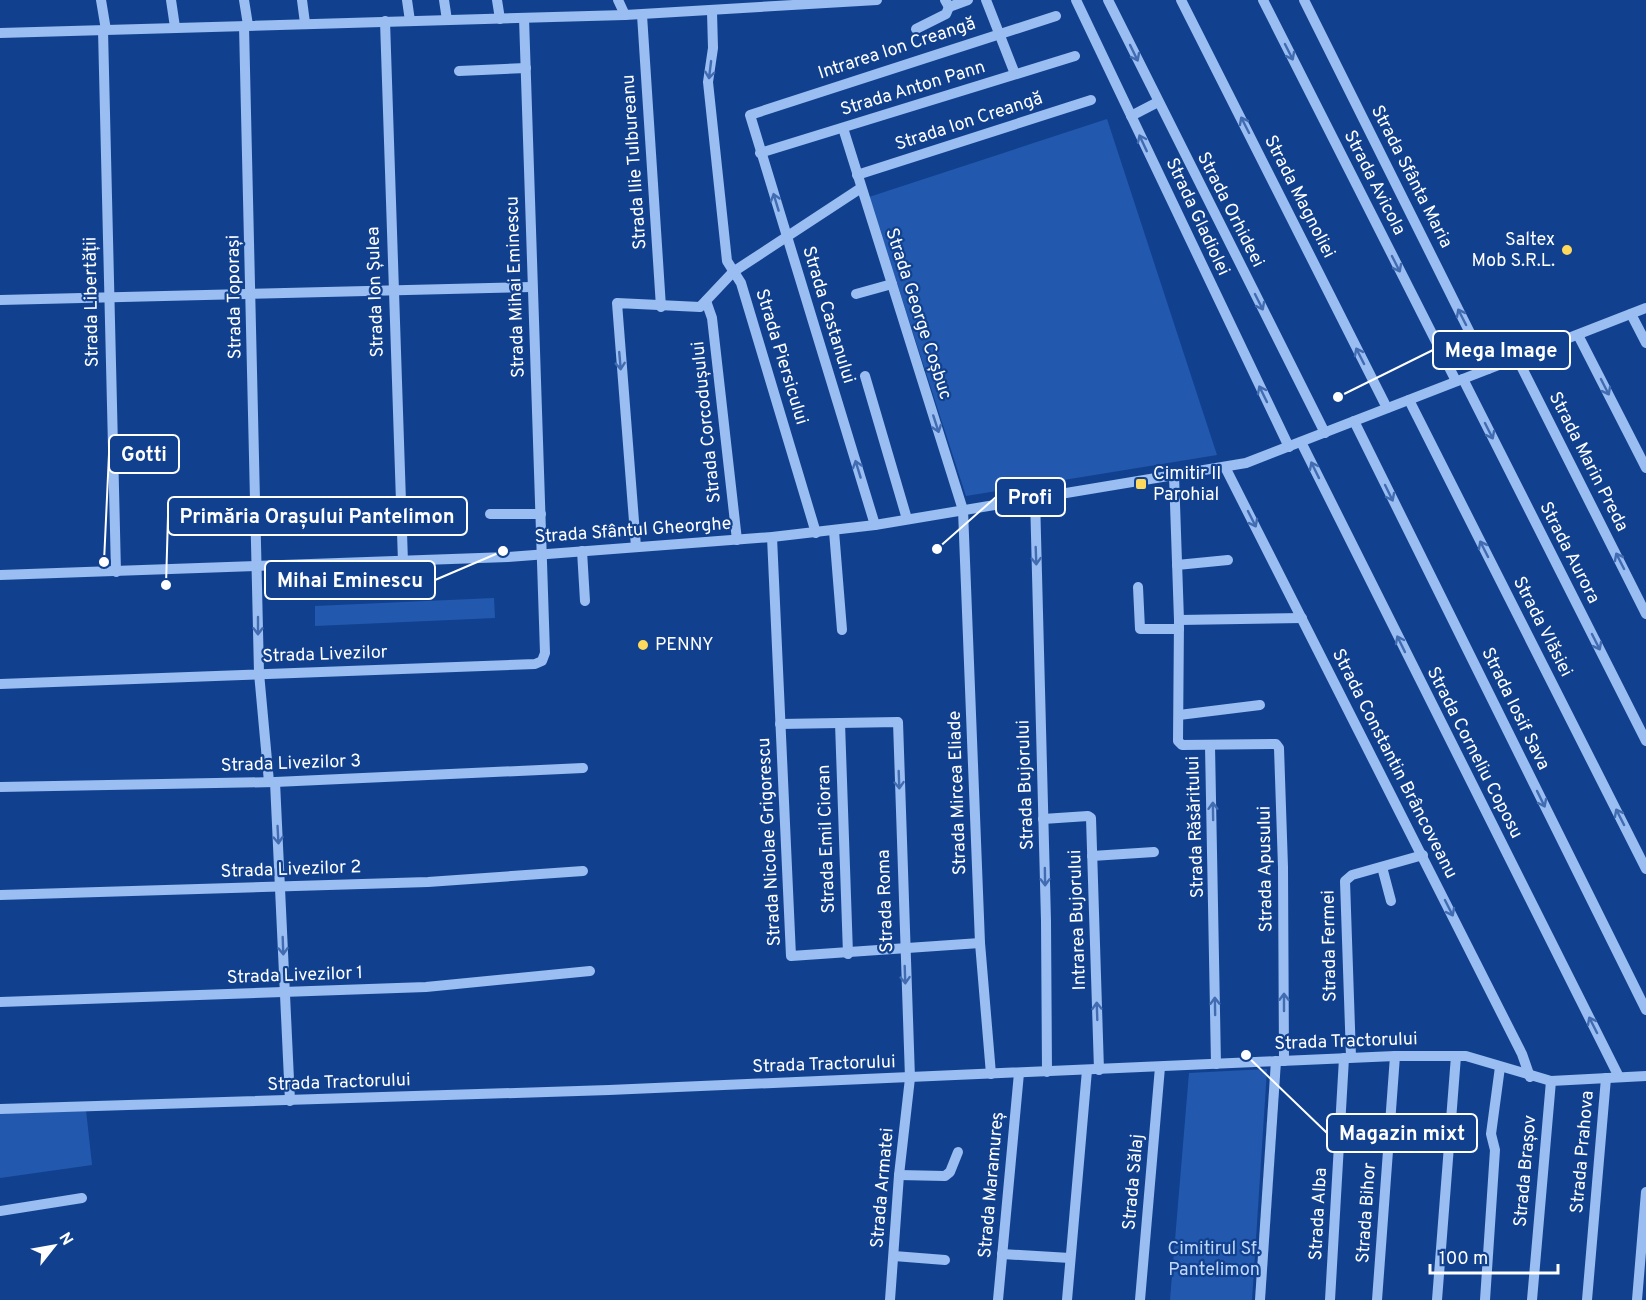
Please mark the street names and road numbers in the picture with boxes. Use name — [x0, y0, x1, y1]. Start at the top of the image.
street label: Intrarea Ion Creangă — [815, 13, 979, 85]
street label: Strada Anton Pann — [838, 56, 988, 122]
street label: Strada Ilie Tulbureanu — [617, 74, 653, 250]
street label: Strada Ion Creangă — [892, 87, 1046, 157]
street label: Strada Sfânta Maria — [1365, 102, 1457, 252]
street label: Strada Avicola — [1338, 127, 1410, 239]
street label: Strada Magnoliei — [1258, 132, 1340, 262]
street label: Strada Orhideei — [1191, 149, 1269, 271]
street label: Strada Gladiolei — [1160, 154, 1234, 280]
street label: Strada Mihai Eminescu — [501, 196, 531, 378]
street label: Strada George Coșbuc — [879, 225, 957, 403]
street label: Strada Ion Șulea — [362, 226, 390, 358]
street label: Strada Toporași — [222, 235, 248, 359]
street label: Strada Libertății — [79, 236, 105, 368]
street label: Strada Castanului — [796, 244, 860, 386]
street label: Strada Piersicului — [749, 286, 813, 428]
street label: Strada Corcodușului — [687, 340, 727, 504]
street label: Strada Marin Preda — [1543, 388, 1633, 536]
street label: Strada Aurora — [1534, 498, 1604, 608]
street label: Strada Sfântul Gheorghe — [534, 513, 732, 549]
street label: Strada Vlăsiei — [1507, 573, 1577, 681]
street label: Strada Livezilor — [262, 641, 388, 669]
street label: Strada Iosif Sava — [1475, 644, 1555, 774]
street label: Strada Constantin Brâncoveanu — [1326, 645, 1462, 883]
street label: Strada Corneliu Coposu — [1421, 663, 1527, 843]
street label: Strada Mircea Eliade — [944, 710, 972, 876]
street label: Strada Bujorului — [1012, 719, 1040, 851]
street label: Strada Nicolae Grigorescu — [753, 737, 787, 947]
street label: Strada Livezilor 3 — [220, 750, 362, 778]
street label: Strada Răsăritului — [1182, 755, 1210, 899]
street label: Strada Emil Cioran — [813, 764, 841, 914]
street label: Strada Apusului — [1253, 806, 1279, 932]
street label: Strada Roma — [873, 849, 899, 953]
street label: Intrarea Bujorului — [1064, 849, 1092, 991]
street label: Strada Livezilor 2 — [220, 856, 362, 884]
street label: Strada Fermei — [1318, 890, 1342, 1002]
street label: Strada Livezilor 1 — [226, 962, 364, 990]
street label: Strada Tractorului — [1274, 1028, 1418, 1056]
street label: Strada Tractorului — [752, 1051, 896, 1079]
street label: Strada Tractorului — [267, 1069, 411, 1097]
street label: Strada Prahova — [1566, 1090, 1600, 1214]
street label: Strada Maramureș — [974, 1111, 1010, 1259]
street label: Strada Brașov — [1510, 1114, 1542, 1228]
street label: Strada Armatei — [866, 1127, 900, 1249]
street label: Strada Sălaj — [1118, 1133, 1150, 1231]
street label: Strada Bihor — [1352, 1162, 1382, 1264]
street label: Strada Alba — [1305, 1167, 1333, 1261]

